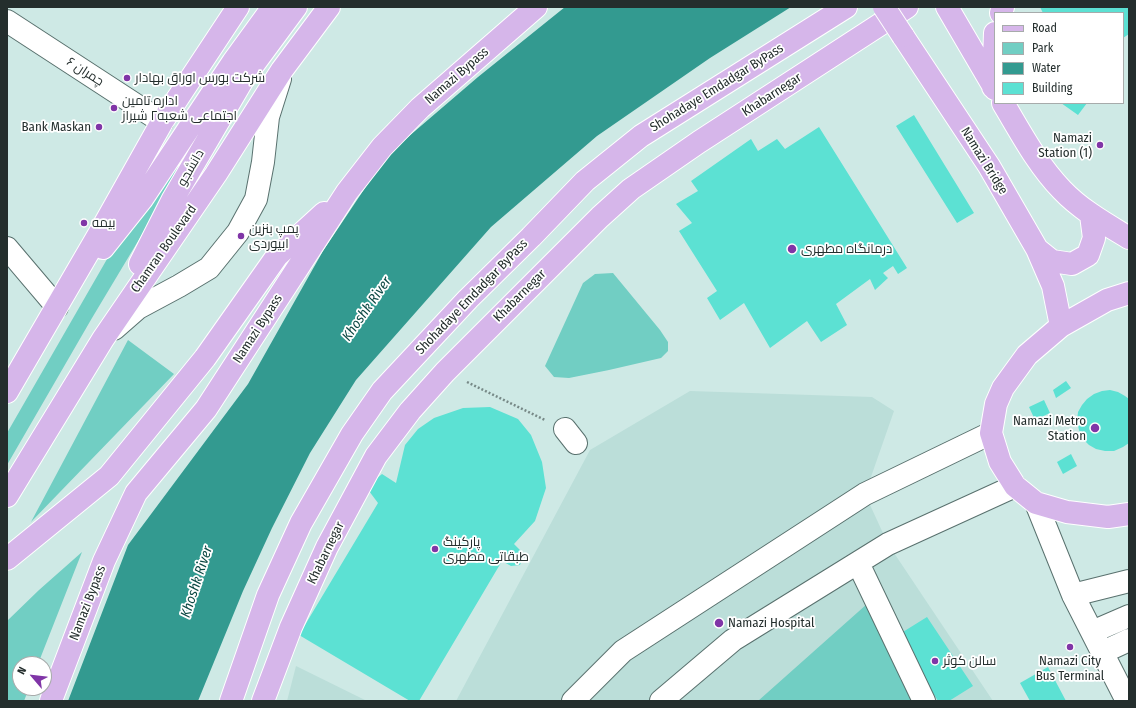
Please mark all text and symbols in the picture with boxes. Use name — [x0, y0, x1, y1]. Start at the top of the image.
legend — [994, 12, 1124, 104]
text: Road — [1032, 21, 1057, 35]
street label: Shohadaye Emdadgar ByPass — [648, 41, 786, 135]
text: Park — [1032, 41, 1053, 55]
street label: Namazi Bypass — [422, 44, 492, 108]
street label: ۶ چمران — [63, 54, 107, 90]
text: Water — [1032, 61, 1060, 75]
place label: شرکت بورس اوراق بهادار — [135, 70, 265, 86]
street label: Khabarnegar — [739, 70, 805, 120]
marker: شرکت بورس اوراق بهادار — [122, 73, 132, 83]
text: Building — [1032, 81, 1072, 95]
place label: اداره تامین اجتماعی شعبه۲ شیراز — [122, 93, 237, 124]
marker: اداره تامین اجتماعی شعبه۲ شیراز — [109, 103, 119, 113]
place label: Bank Maskan — [21, 119, 91, 135]
marker: Bank Maskan — [94, 122, 104, 132]
street label: Namazi Bridge — [957, 125, 1011, 197]
place label: Namazi Station (1) — [1038, 130, 1092, 161]
marker: Namazi Station (1) — [1095, 140, 1105, 150]
street label: دانشجو — [174, 147, 208, 189]
street label: Chamran Boulevard — [128, 202, 200, 296]
place label: بیمه — [92, 215, 116, 231]
marker: بیمه — [79, 218, 89, 228]
place label: پمپ بنزین ابیوردی — [249, 221, 299, 252]
marker: پمپ بنزین ابیوردی — [236, 231, 246, 241]
street label: Shohadaye Emdadgar ByPass — [413, 236, 531, 358]
place label: درمانگاه مطهری — [801, 241, 892, 257]
marker: درمانگاه مطهری — [786, 243, 798, 255]
street label: Khabarnegar — [490, 266, 550, 326]
water label: Khoshk River — [339, 274, 395, 344]
street label: Namazi Bypass — [230, 292, 286, 366]
place label: Namazi Metro Station — [1013, 413, 1086, 444]
marker: Namazi Metro Station — [1089, 422, 1101, 434]
street label: Khabarnegar — [304, 519, 348, 587]
place label: پارکینگ طبقاتی مطهری — [443, 534, 529, 565]
water label: Khoshk River — [178, 544, 216, 620]
marker: پارکینگ طبقاتی مطهری — [430, 544, 440, 554]
street label: Namazi Bypass — [67, 563, 109, 643]
place label: Namazi Hospital — [728, 615, 814, 631]
marker: Namazi Hospital — [713, 617, 725, 629]
marker: Namazi City Bus Terminal — [1065, 642, 1075, 652]
place label: سالن کوثر — [943, 653, 996, 669]
place label: Namazi City Bus Terminal — [1036, 653, 1104, 684]
north arrow — [12, 656, 52, 696]
marker: سالن کوثر — [930, 656, 940, 666]
text: N — [15, 665, 29, 677]

